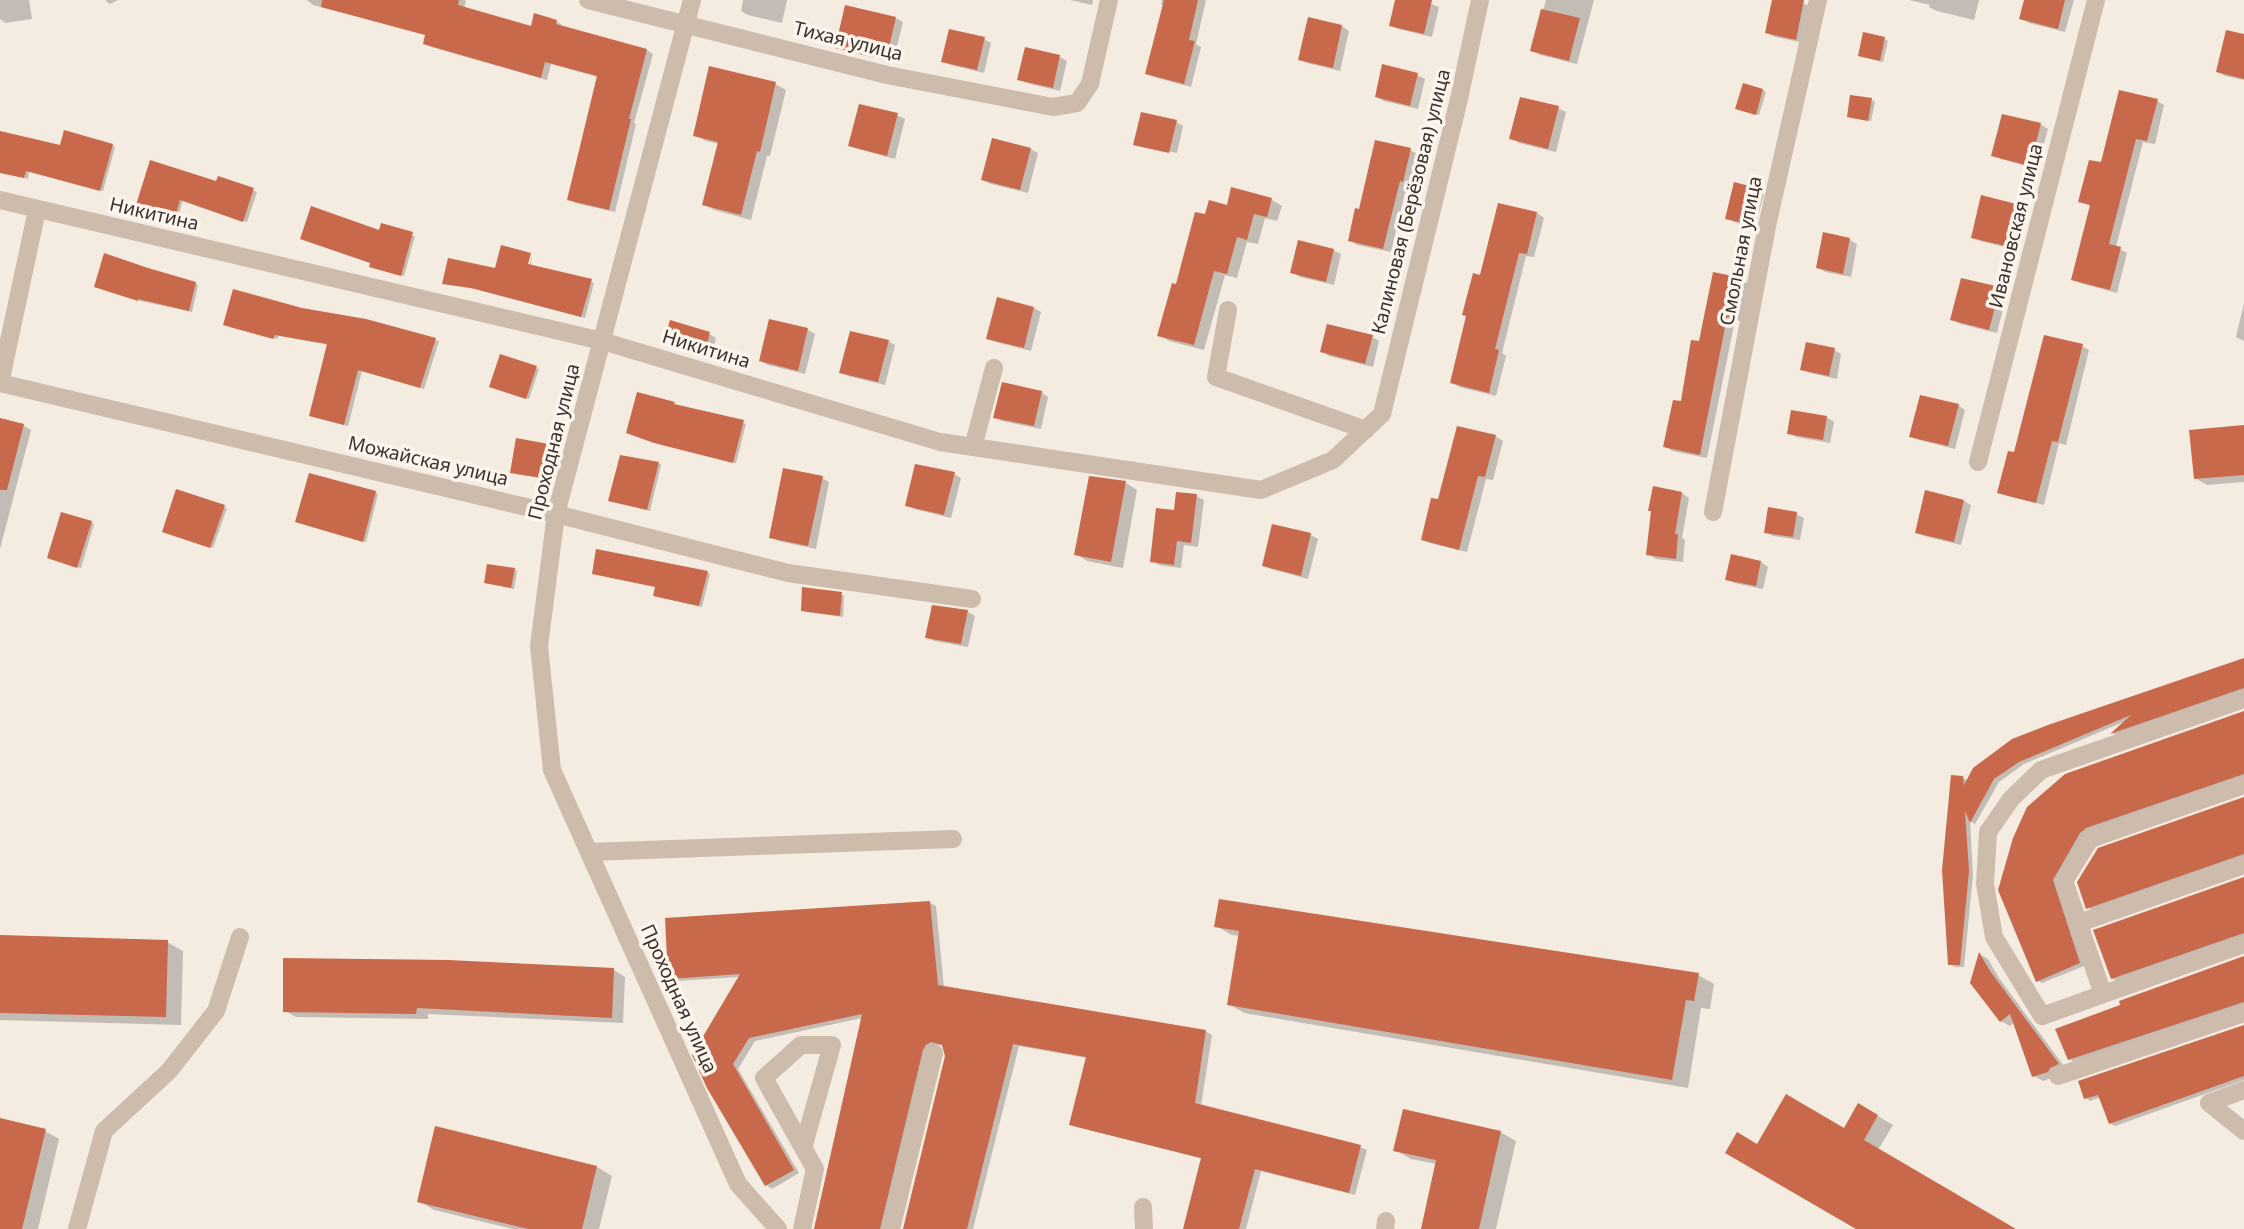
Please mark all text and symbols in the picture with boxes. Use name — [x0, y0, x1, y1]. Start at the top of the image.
street label: Тихая улица — [791, 17, 905, 67]
street label: Калиновая (Берёзовая) улица — [1368, 67, 1456, 337]
street label: Ивановская улица — [1986, 141, 2048, 311]
street label: Смольная улица — [1716, 174, 1768, 328]
street label: Никитина — [107, 194, 201, 236]
street label: Никитина — [659, 326, 753, 374]
street label: Проходная улица — [525, 361, 585, 523]
street label: Можайская улица — [346, 432, 510, 492]
street label: Проходная улица — [635, 921, 721, 1077]

